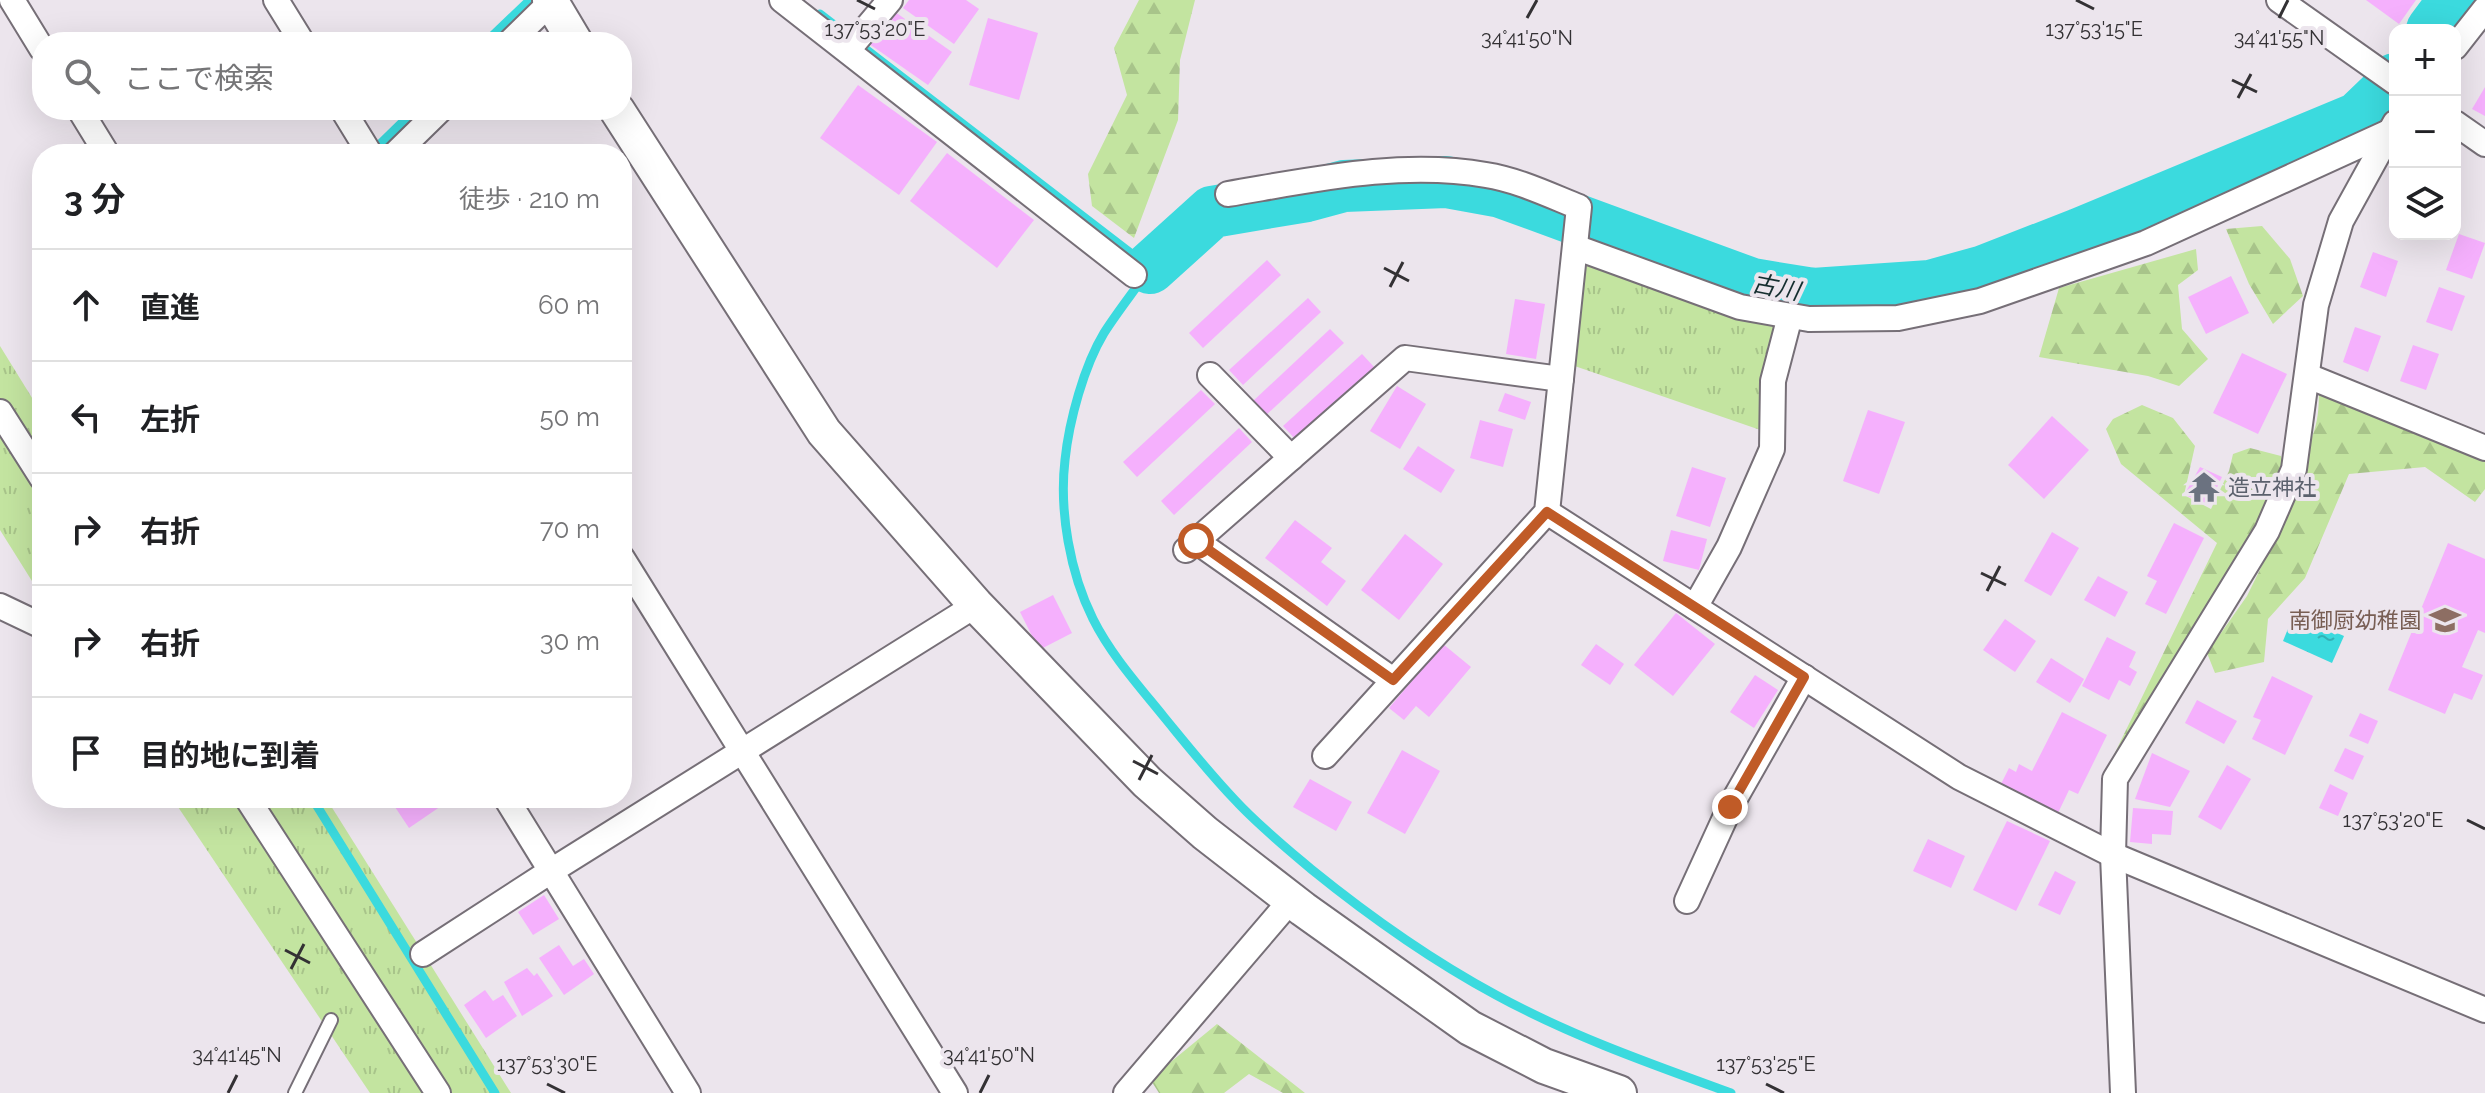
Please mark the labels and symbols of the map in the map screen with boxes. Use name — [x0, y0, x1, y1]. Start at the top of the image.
text: 137°53'20"E — [825, 17, 925, 41]
text: 137°53'15"E — [2045, 17, 2143, 41]
text: 34°41'50"N — [1481, 26, 1573, 50]
text: 34°41'55"N — [2234, 26, 2324, 50]
water label: 古川 — [1750, 268, 1805, 306]
temple icon: 造立神社 — [2187, 470, 2221, 504]
place label: 造立神社 — [2228, 474, 2316, 500]
route start — [1178, 523, 1214, 559]
school or university icon: 南御厨幼稚園 — [2428, 603, 2462, 637]
place label: 南御厨幼稚園 — [2289, 607, 2421, 633]
route end — [1712, 789, 1748, 825]
text: 137°53'20"E — [2343, 808, 2443, 832]
text: 34°41'45"N — [192, 1043, 282, 1067]
text: 34°41'50"N — [943, 1043, 1035, 1067]
text: 137°53'30"E — [497, 1052, 597, 1076]
text: 137°53'25"E — [1716, 1052, 1816, 1076]

